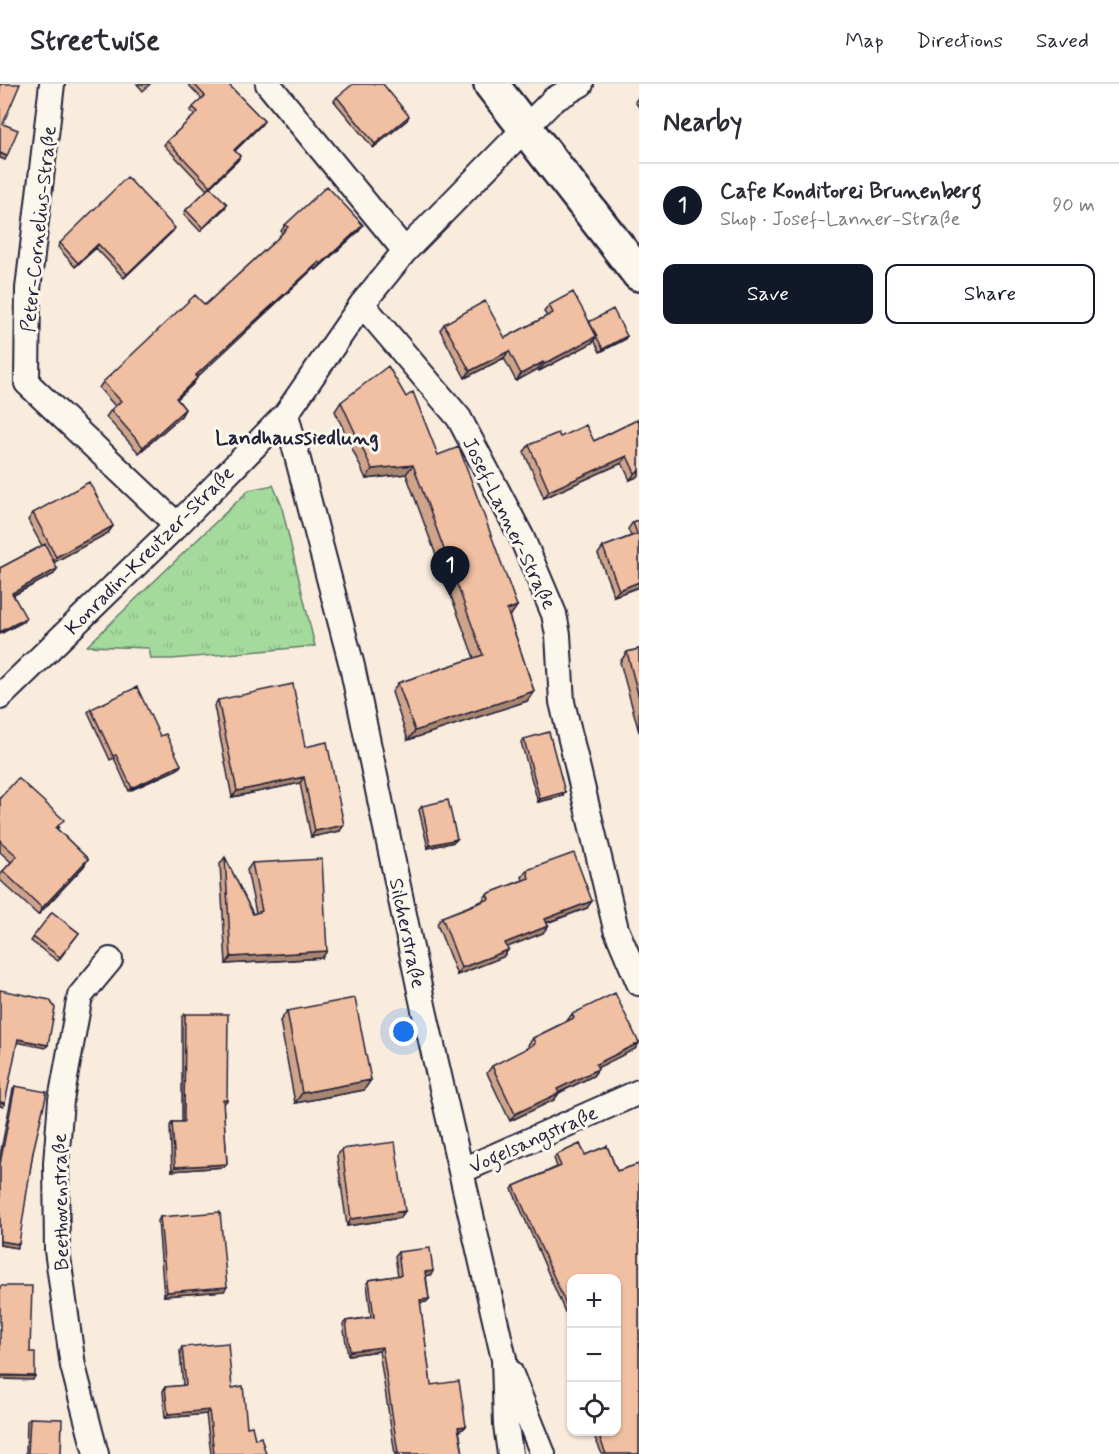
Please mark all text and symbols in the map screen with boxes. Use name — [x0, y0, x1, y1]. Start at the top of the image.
text: Streetwise — [30, 23, 160, 60]
text: Map — [845, 27, 884, 55]
text: Directions — [917, 27, 1003, 55]
text: Saved — [1036, 27, 1089, 55]
text: Nearby — [663, 106, 742, 140]
street label: Peter-Cornelius-Straße — [15, 124, 64, 334]
text: Cafe Konditorei Brunenberg — [720, 178, 982, 206]
text: 1 — [678, 192, 687, 219]
text: 90 m — [1052, 192, 1095, 219]
text: Shop · Josef-Lanner-Straße — [720, 206, 960, 233]
button: Save — [663, 264, 873, 324]
button: Share — [885, 264, 1095, 324]
district label: Landhaussiedlung — [215, 424, 379, 452]
street label: Josef-Lanner-Straße — [455, 433, 562, 614]
street label: Konradin-Kreutzer-Straße — [59, 460, 241, 642]
pin: 1 — [430, 546, 470, 596]
street label: Silcherstraße — [382, 876, 431, 991]
your location — [389, 1017, 418, 1046]
street label: Vogelsangstraße — [465, 1100, 603, 1183]
street label: Beethovenstraße — [47, 1133, 76, 1271]
map controls — [567, 1274, 621, 1436]
button: + — [567, 1274, 621, 1328]
button: − — [567, 1328, 621, 1382]
button: locate — [567, 1382, 621, 1436]

